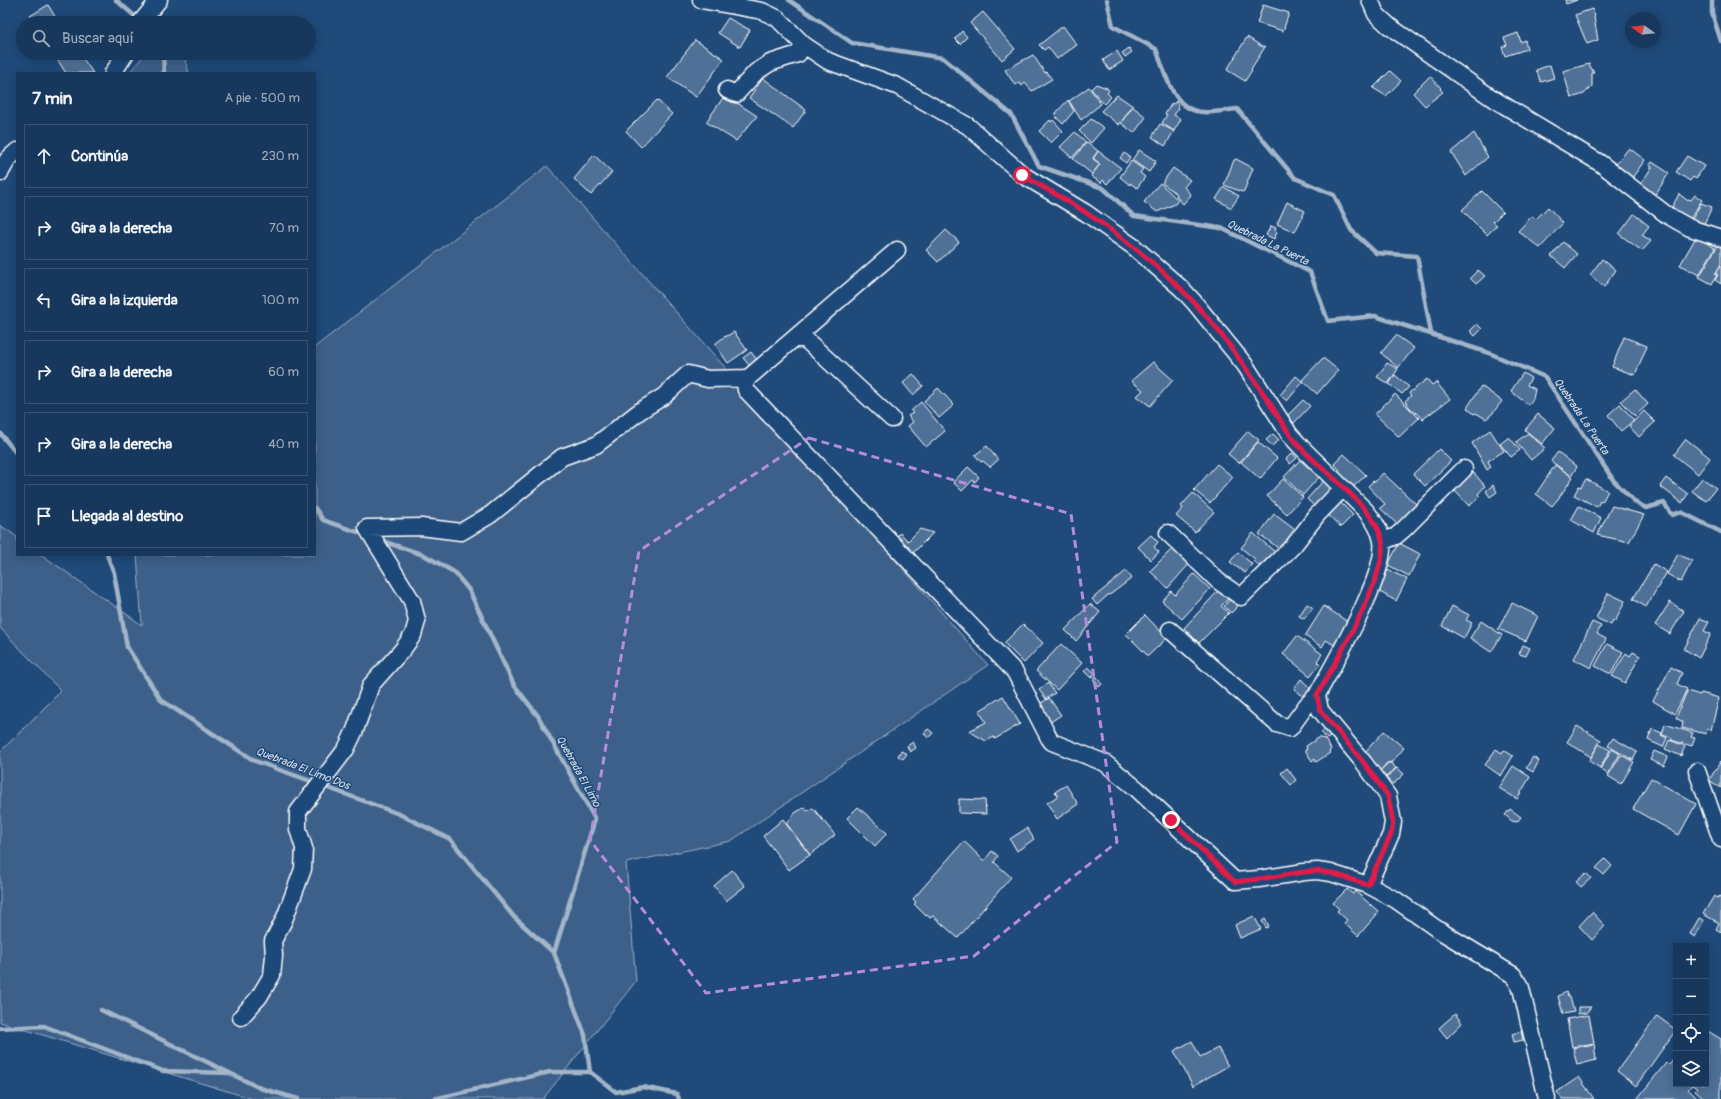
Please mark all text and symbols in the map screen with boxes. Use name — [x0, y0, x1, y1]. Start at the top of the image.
north arrow — [1625, 12, 1661, 48]
search box — [16, 16, 316, 60]
icon: search — [30, 27, 52, 49]
text: Buscar aquí — [62, 29, 134, 48]
text: 7 min — [32, 88, 72, 109]
text: A pie · 500 m — [225, 90, 300, 106]
icon: ahead — [33, 145, 55, 167]
text: Continúa — [71, 147, 128, 166]
text: 230 m — [262, 148, 299, 164]
route start — [1013, 166, 1031, 184]
icon: right — [33, 217, 55, 239]
water label: Quebrada La Puerta — [1225, 217, 1312, 268]
text: Gira a la derecha — [71, 219, 172, 238]
text: 70 m — [269, 220, 299, 236]
icon: left — [33, 289, 55, 311]
text: Gira a la izquierda — [71, 291, 178, 310]
text: 100 m — [262, 292, 299, 308]
icon: right — [33, 361, 55, 383]
text: Gira a la derecha — [71, 363, 172, 382]
text: 60 m — [268, 364, 299, 380]
water label: Quebrada La Puerta — [1551, 376, 1612, 458]
icon: right — [33, 433, 55, 455]
text: Gira a la derecha — [71, 435, 172, 454]
text: 40 m — [268, 436, 299, 452]
icon: arrive — [33, 505, 55, 527]
text: Llegada al destino — [71, 507, 183, 526]
water label: Quebrada El Limo — [554, 733, 604, 810]
water label: Quebrada El Limo Dos — [254, 745, 353, 793]
route end — [1162, 811, 1180, 829]
map controls — [1673, 943, 1709, 1087]
button: + — [1673, 943, 1709, 979]
button: − — [1673, 979, 1709, 1015]
button: locate — [1673, 1015, 1709, 1051]
button: layers — [1673, 1051, 1709, 1087]

